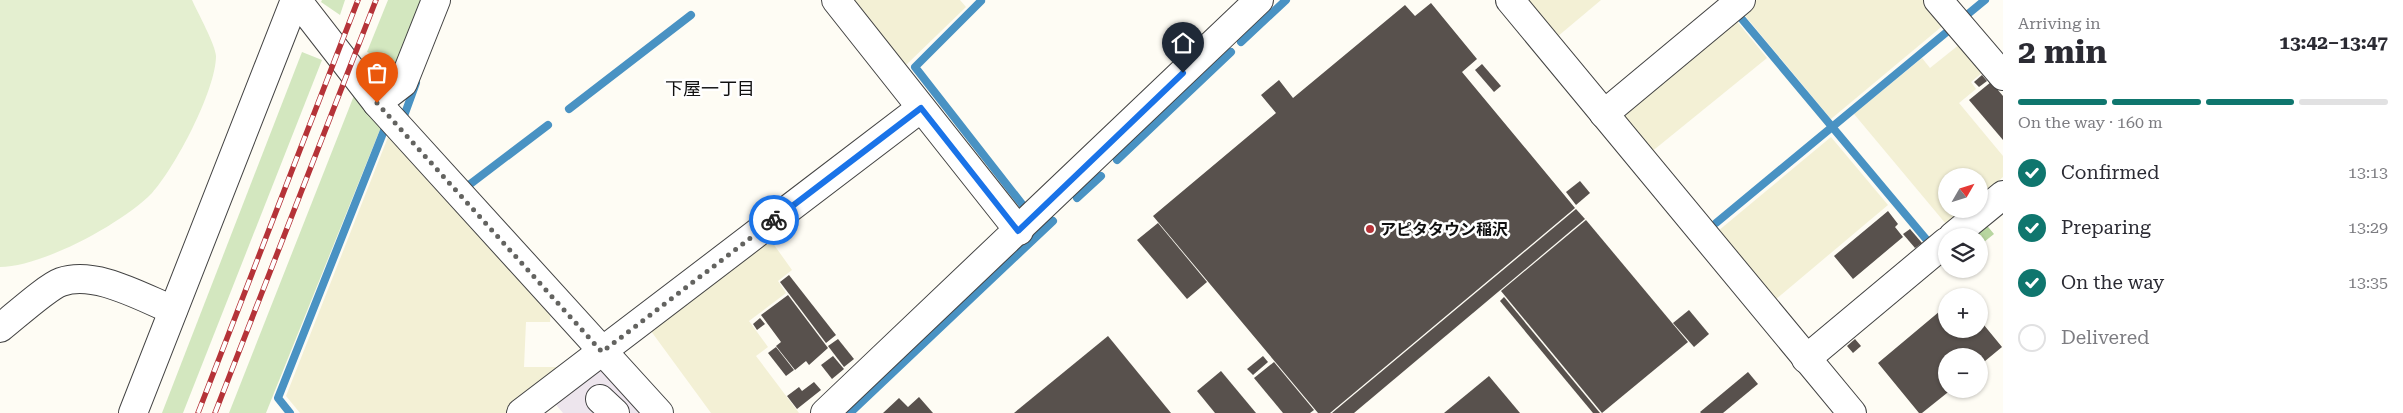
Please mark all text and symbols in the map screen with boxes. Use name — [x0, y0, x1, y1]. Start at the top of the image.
text: Arriving in — [2018, 14, 2101, 33]
pin — [1162, 22, 1204, 73]
icon: home — [1169, 29, 1197, 57]
text: 13:42–13:47 — [2279, 31, 2388, 54]
text: 2 min — [2018, 33, 2107, 71]
pin — [356, 52, 398, 103]
icon: bag — [363, 59, 391, 87]
district label: 下屋一丁目 — [665, 78, 755, 99]
text: On the way · 160 m — [2018, 113, 2163, 132]
icon: check — [2018, 159, 2046, 187]
text: Confirmed — [2061, 161, 2159, 184]
text: 13:13 — [2348, 163, 2388, 182]
north arrow — [1938, 168, 1988, 218]
map controls — [1938, 168, 1988, 398]
courier — [749, 195, 799, 245]
icon: bike — [760, 206, 788, 234]
icon: check — [2018, 214, 2046, 242]
text: Preparing — [2061, 216, 2151, 239]
text: 13:29 — [2348, 218, 2388, 237]
place label: アピタタウン稲沢 — [1380, 220, 1508, 239]
marker: アピタタウン稲沢 — [1364, 223, 1376, 235]
button: layers — [1938, 228, 1988, 278]
icon: check — [2018, 269, 2046, 297]
text: On the way — [2061, 271, 2164, 294]
text: 13:35 — [2348, 273, 2388, 292]
button: + — [1938, 288, 1988, 338]
text: Delivered — [2061, 326, 2149, 349]
button: − — [1938, 348, 1988, 398]

